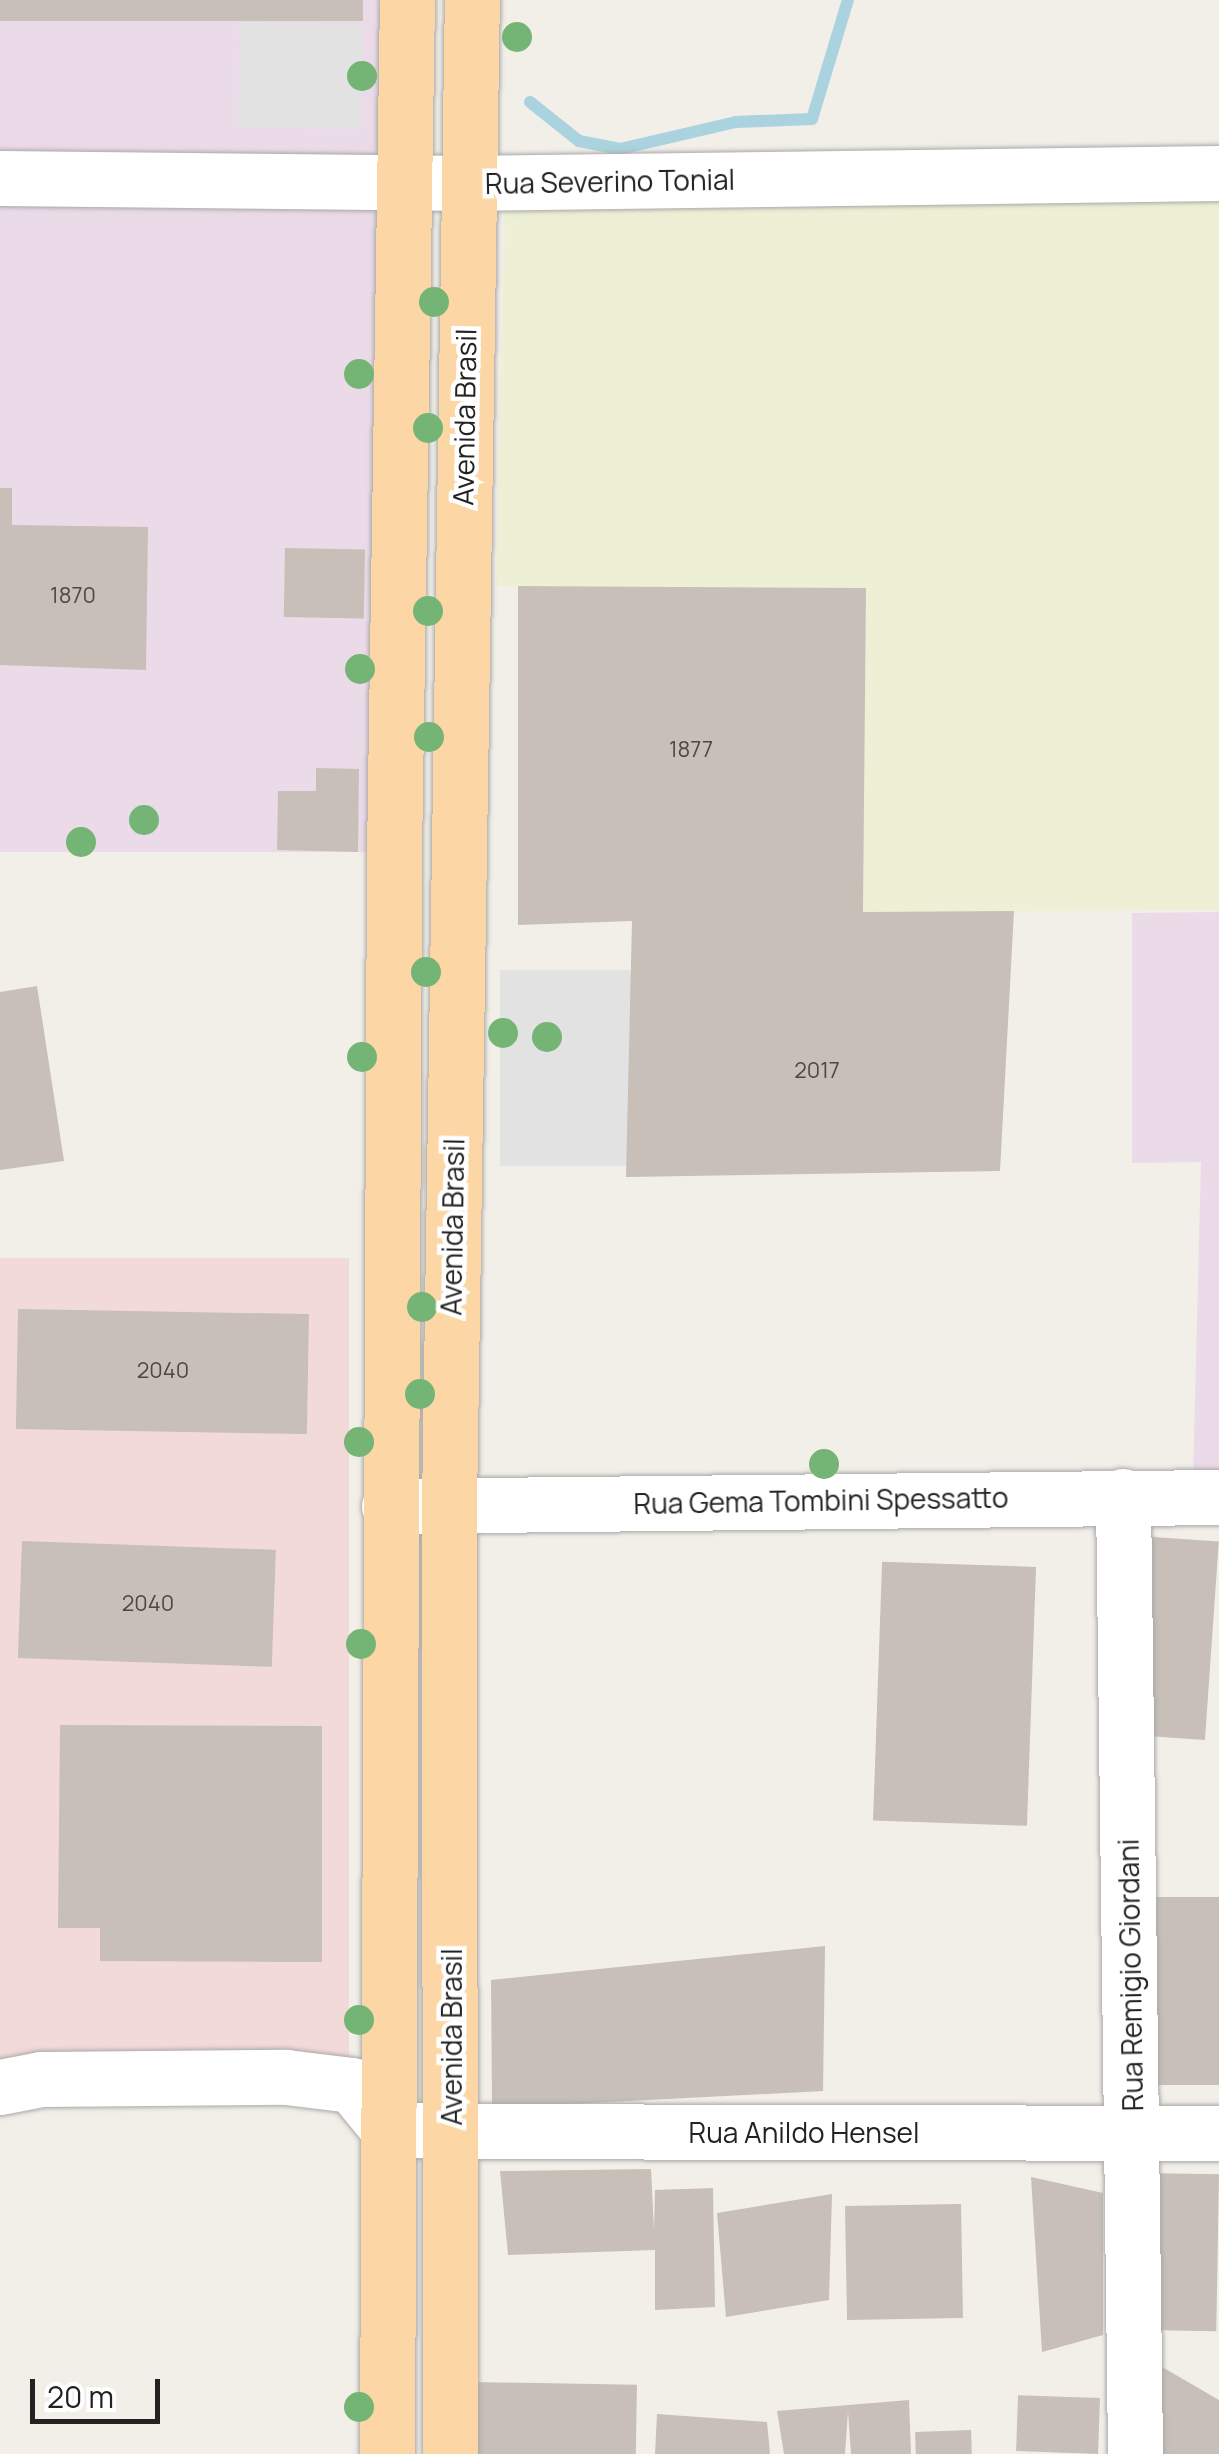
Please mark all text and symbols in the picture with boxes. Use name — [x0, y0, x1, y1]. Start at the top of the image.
street label: Rua Severino Tonial — [485, 162, 735, 200]
street label: Avenida Brasil — [446, 328, 482, 506]
house number: 1870 — [50, 583, 96, 609]
house number: 1877 — [669, 737, 713, 763]
house number: 2017 — [794, 1058, 840, 1084]
street label: Avenida Brasil — [434, 1138, 470, 1316]
house number: 2040 — [137, 1358, 189, 1384]
street label: Rua Gema Tombini Spessatto — [633, 1480, 1009, 1520]
house number: 2040 — [122, 1591, 174, 1617]
street label: Rua Remigio Giordani — [1111, 1838, 1149, 2112]
street label: Avenida Brasil — [434, 1948, 468, 2126]
street label: Rua Anildo Hensel — [689, 2115, 919, 2149]
scale bar — [35, 2359, 165, 2421]
text: 20 m — [47, 2376, 114, 2417]

